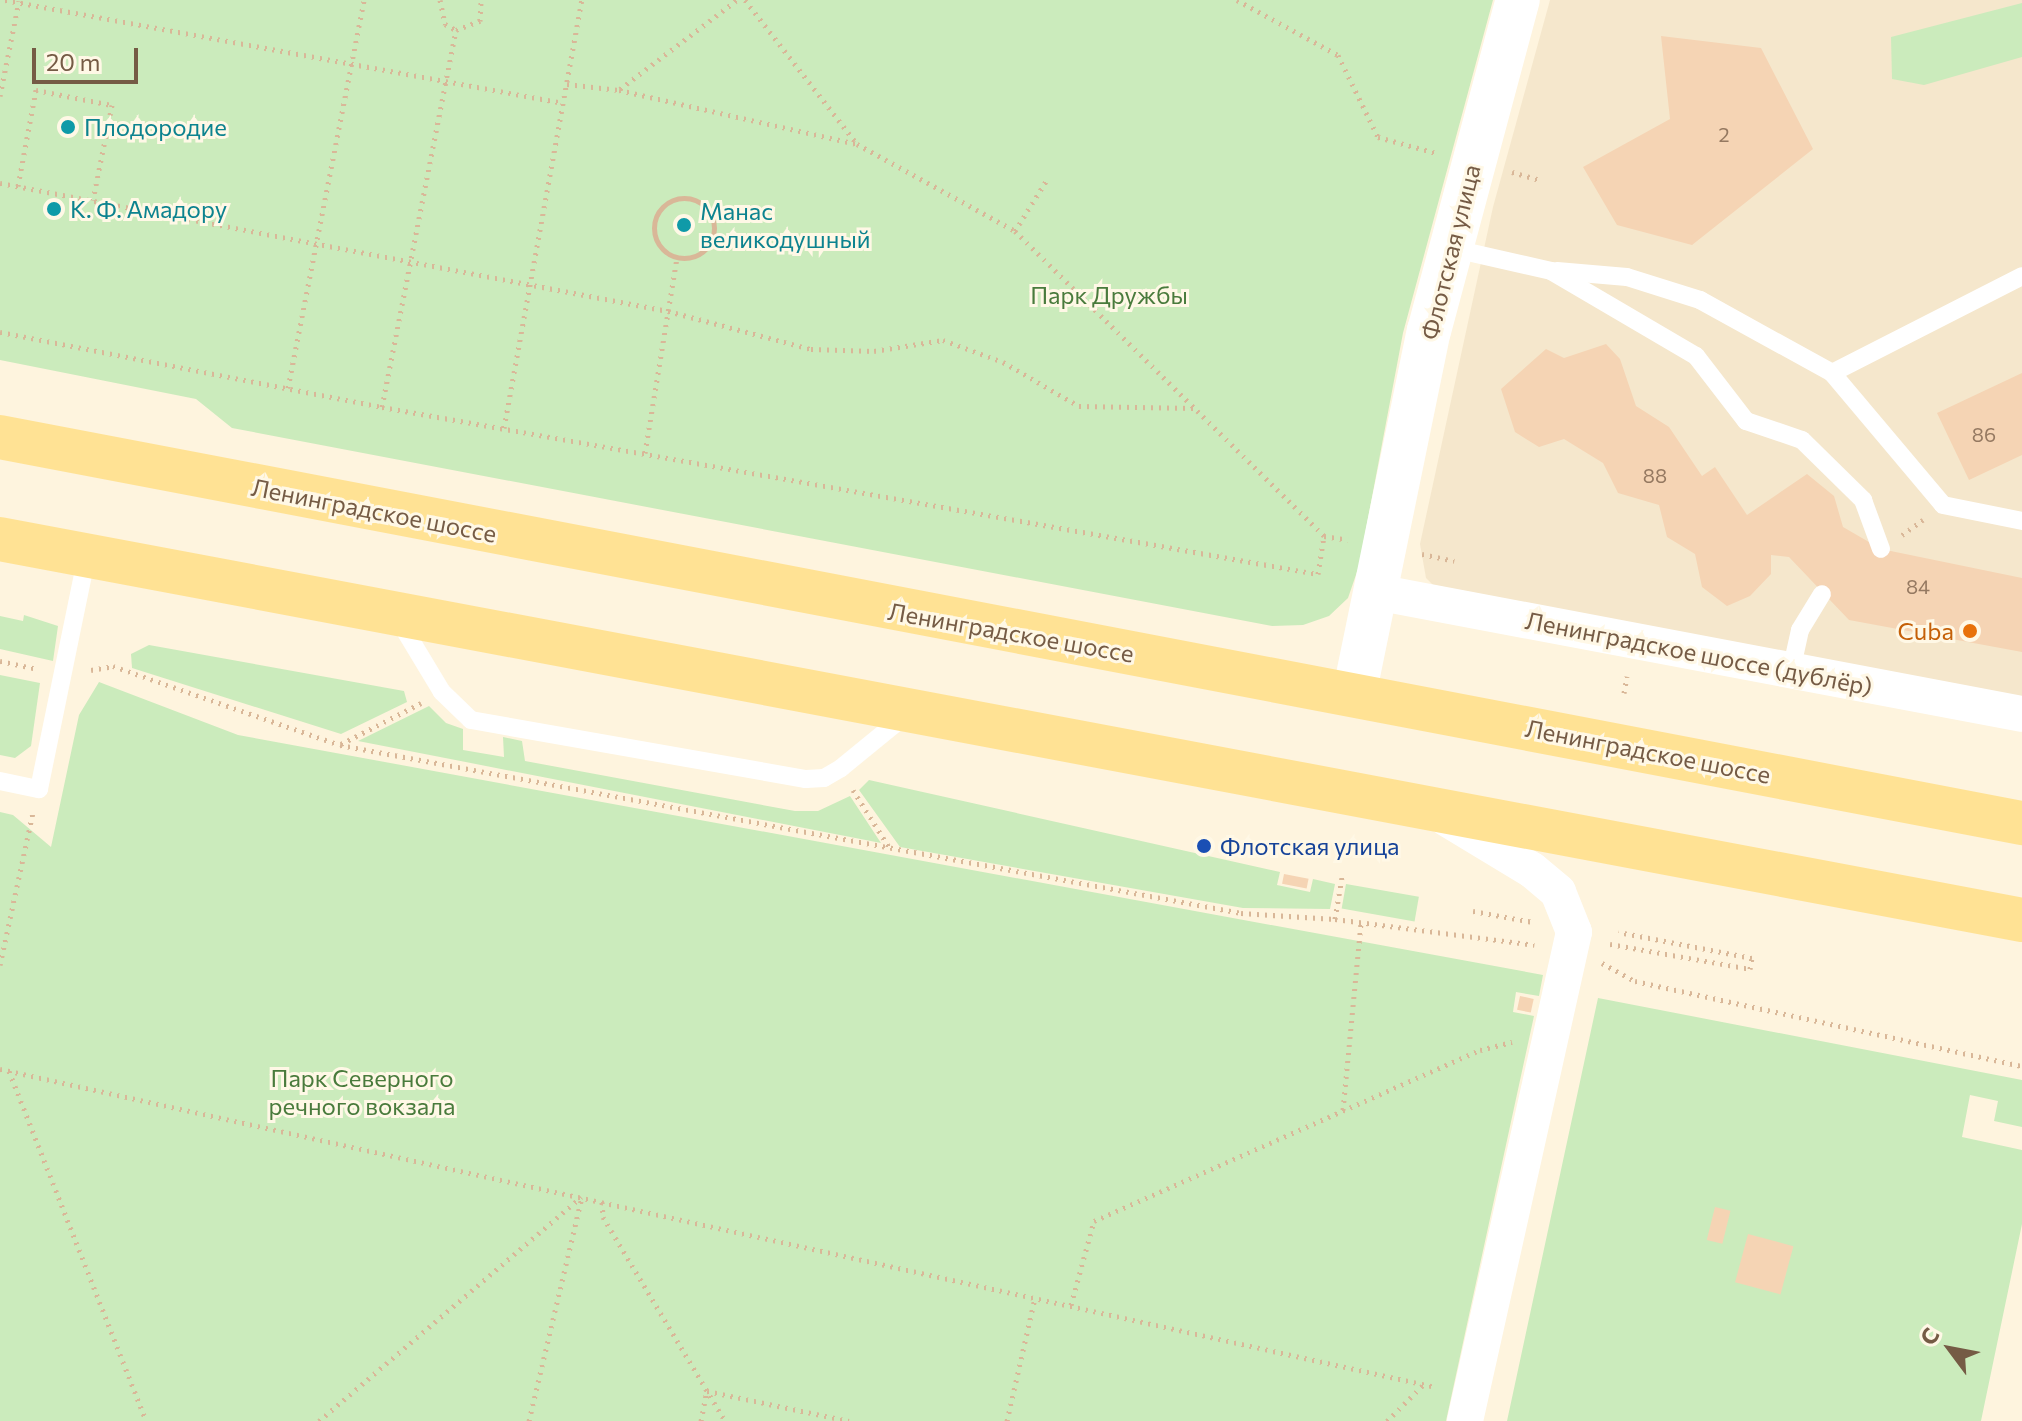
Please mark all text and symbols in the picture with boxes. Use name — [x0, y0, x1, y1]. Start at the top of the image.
scale bar — [36, 32, 142, 82]
text: 20 m — [46, 47, 100, 76]
place label: Плодородие — [84, 113, 227, 141]
marker: Плодородие — [59, 118, 77, 136]
house number: 2 — [1718, 122, 1730, 146]
street label: Флотская улица — [1414, 161, 1486, 343]
place label: К. Ф. Амадору — [70, 195, 227, 223]
place label: Манас великодушный — [700, 197, 871, 253]
marker: К. Ф. Амадору — [45, 200, 63, 218]
marker: Манас великодушный — [675, 216, 693, 234]
park label: Парк Дружбы — [1030, 281, 1188, 309]
house number: 86 — [1972, 422, 1996, 446]
house number: 88 — [1643, 463, 1667, 487]
street label: Ленинградское шоссе — [249, 472, 499, 548]
house number: 84 — [1906, 574, 1930, 598]
street label: Ленинградское шоссе — [886, 596, 1136, 668]
street label: Ленинградское шоссе (дублёр) — [1523, 605, 1875, 701]
place label: Cuba — [1897, 617, 1954, 645]
marker: Cuba — [1961, 622, 1979, 640]
street label: Ленинградское шоссе — [1523, 713, 1773, 789]
place label: Флотская улица — [1220, 832, 1400, 860]
marker: Флотская улица — [1195, 837, 1213, 855]
park label: Парк Северного речного вокзала — [269, 1064, 455, 1120]
north arrow — [1910, 1309, 1990, 1389]
text: С — [1914, 1322, 1945, 1350]

